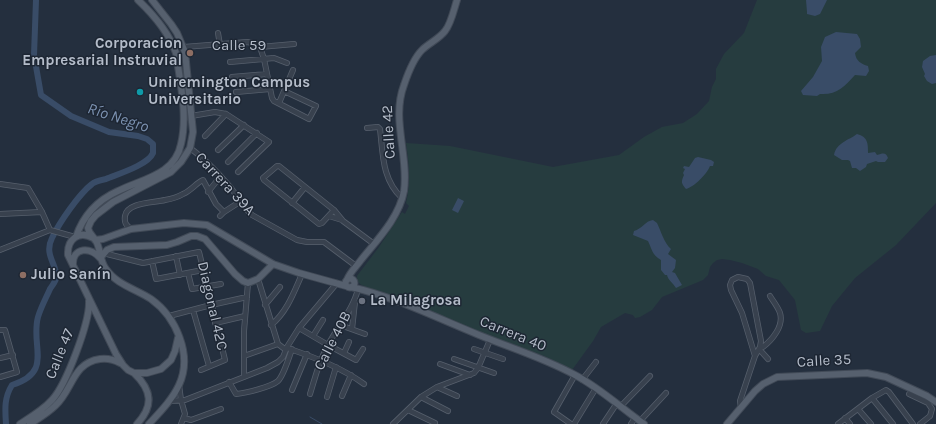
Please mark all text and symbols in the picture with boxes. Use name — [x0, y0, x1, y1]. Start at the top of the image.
place label: Corporacion Empresarial Instruvial — [22, 35, 182, 70]
street label: Calle 59 — [212, 37, 266, 55]
marker: Corporacion Empresarial Instruvial — [185, 48, 195, 58]
place label: Uniremington Campus Universitario — [148, 74, 310, 109]
marker: Uniremington Campus Universitario — [135, 87, 145, 97]
water label: Río Negro — [85, 99, 151, 137]
street label: Calle 42 — [379, 104, 399, 160]
street label: Carrera 39A — [191, 149, 259, 219]
street label: Diagonal 42C — [193, 260, 231, 352]
place label: Julio Sanín — [31, 266, 111, 284]
marker: Julio Sanín — [18, 270, 28, 280]
place label: La Milagrosa — [370, 292, 461, 310]
marker: La Milagrosa — [357, 296, 367, 306]
street label: Calle 40B — [311, 309, 355, 373]
street label: Carrera 40 — [477, 312, 549, 356]
street label: Calle 47 — [42, 326, 78, 382]
street label: Calle 35 — [796, 351, 852, 371]

